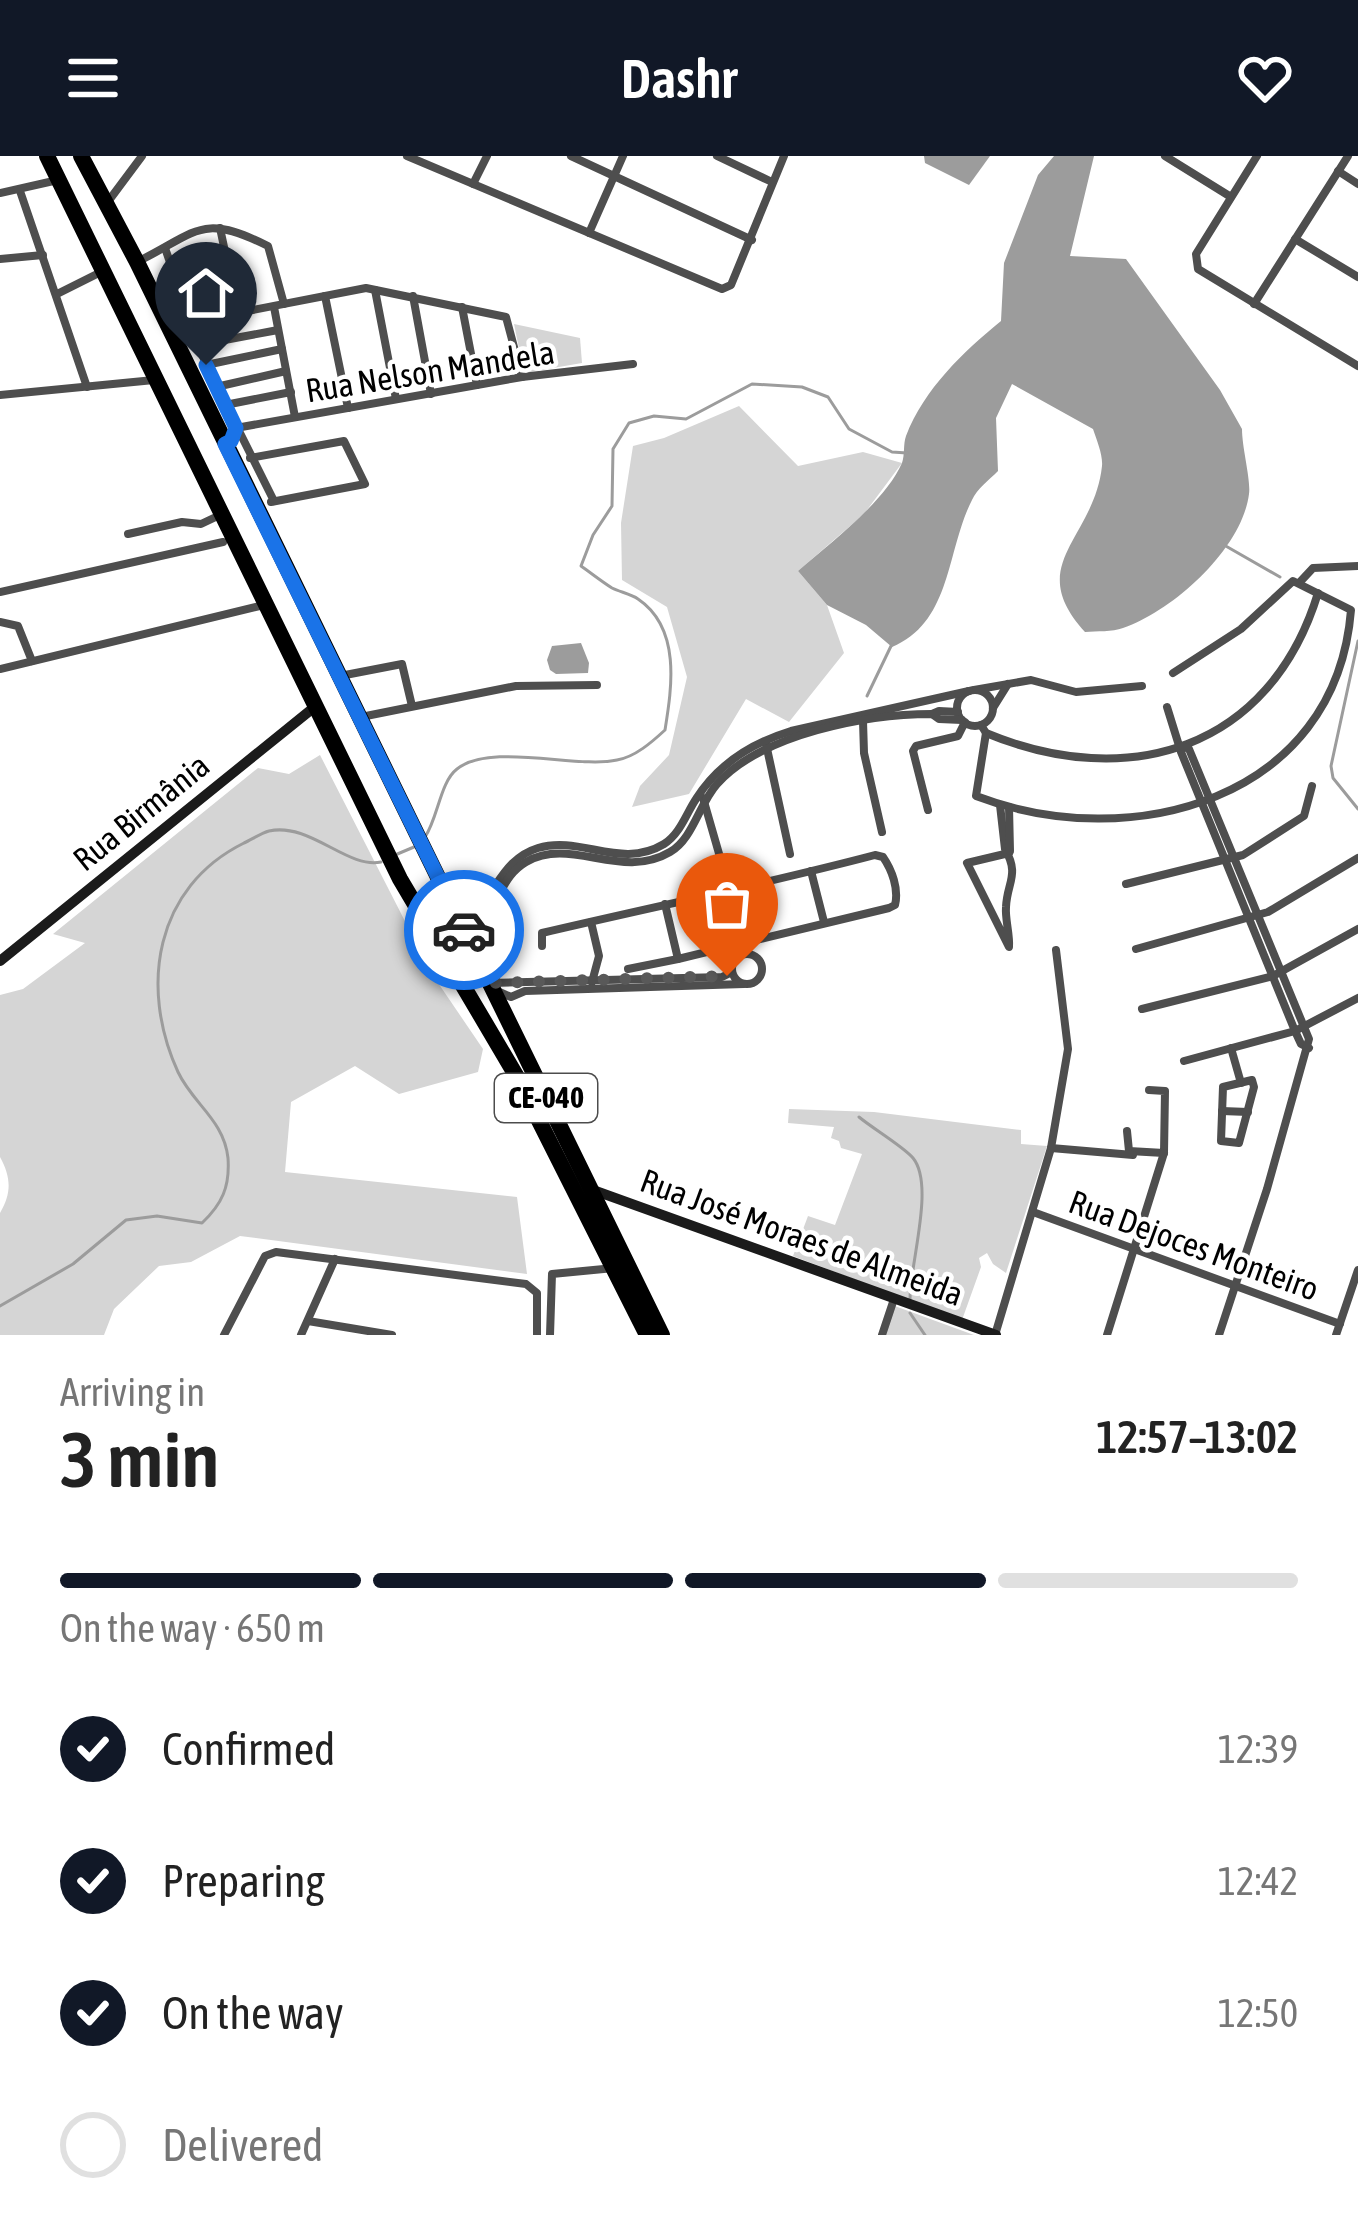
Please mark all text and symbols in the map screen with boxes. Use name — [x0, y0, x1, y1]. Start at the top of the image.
icon: menu — [60, 45, 126, 111]
icon: heart — [1232, 45, 1298, 111]
text: Dashr — [621, 48, 737, 109]
pin — [155, 242, 257, 365]
icon: home — [173, 260, 239, 326]
street label: Rua Nelson Mandela — [303, 333, 557, 409]
street label: Rua Birmânia — [66, 746, 216, 878]
pin — [676, 853, 778, 976]
courier — [404, 870, 524, 990]
icon: bag — [694, 871, 760, 937]
icon: car — [431, 897, 497, 963]
road number: CE-040 — [495, 1074, 597, 1122]
street label: Rua José Moraes de Almeida — [636, 1161, 968, 1313]
street label: Rua Dejoces Monteiro — [1064, 1182, 1324, 1308]
text: Arriving in — [60, 1370, 205, 1414]
text: 12:57–13:02 — [1096, 1411, 1298, 1463]
text: 3 min — [60, 1414, 219, 1504]
text: On the way · 650 m — [60, 1606, 325, 1650]
icon: check — [60, 1716, 126, 1782]
text: Confirmed — [162, 1723, 335, 1775]
text: 12:39 — [1218, 1727, 1298, 1771]
icon: check — [60, 1848, 126, 1914]
text: Preparing — [162, 1855, 325, 1907]
text: 12:42 — [1218, 1859, 1298, 1903]
icon: check — [60, 1980, 126, 2046]
text: On the way — [162, 1987, 344, 2039]
text: 12:50 — [1218, 1991, 1298, 2035]
text: Delivered — [162, 2119, 323, 2171]

